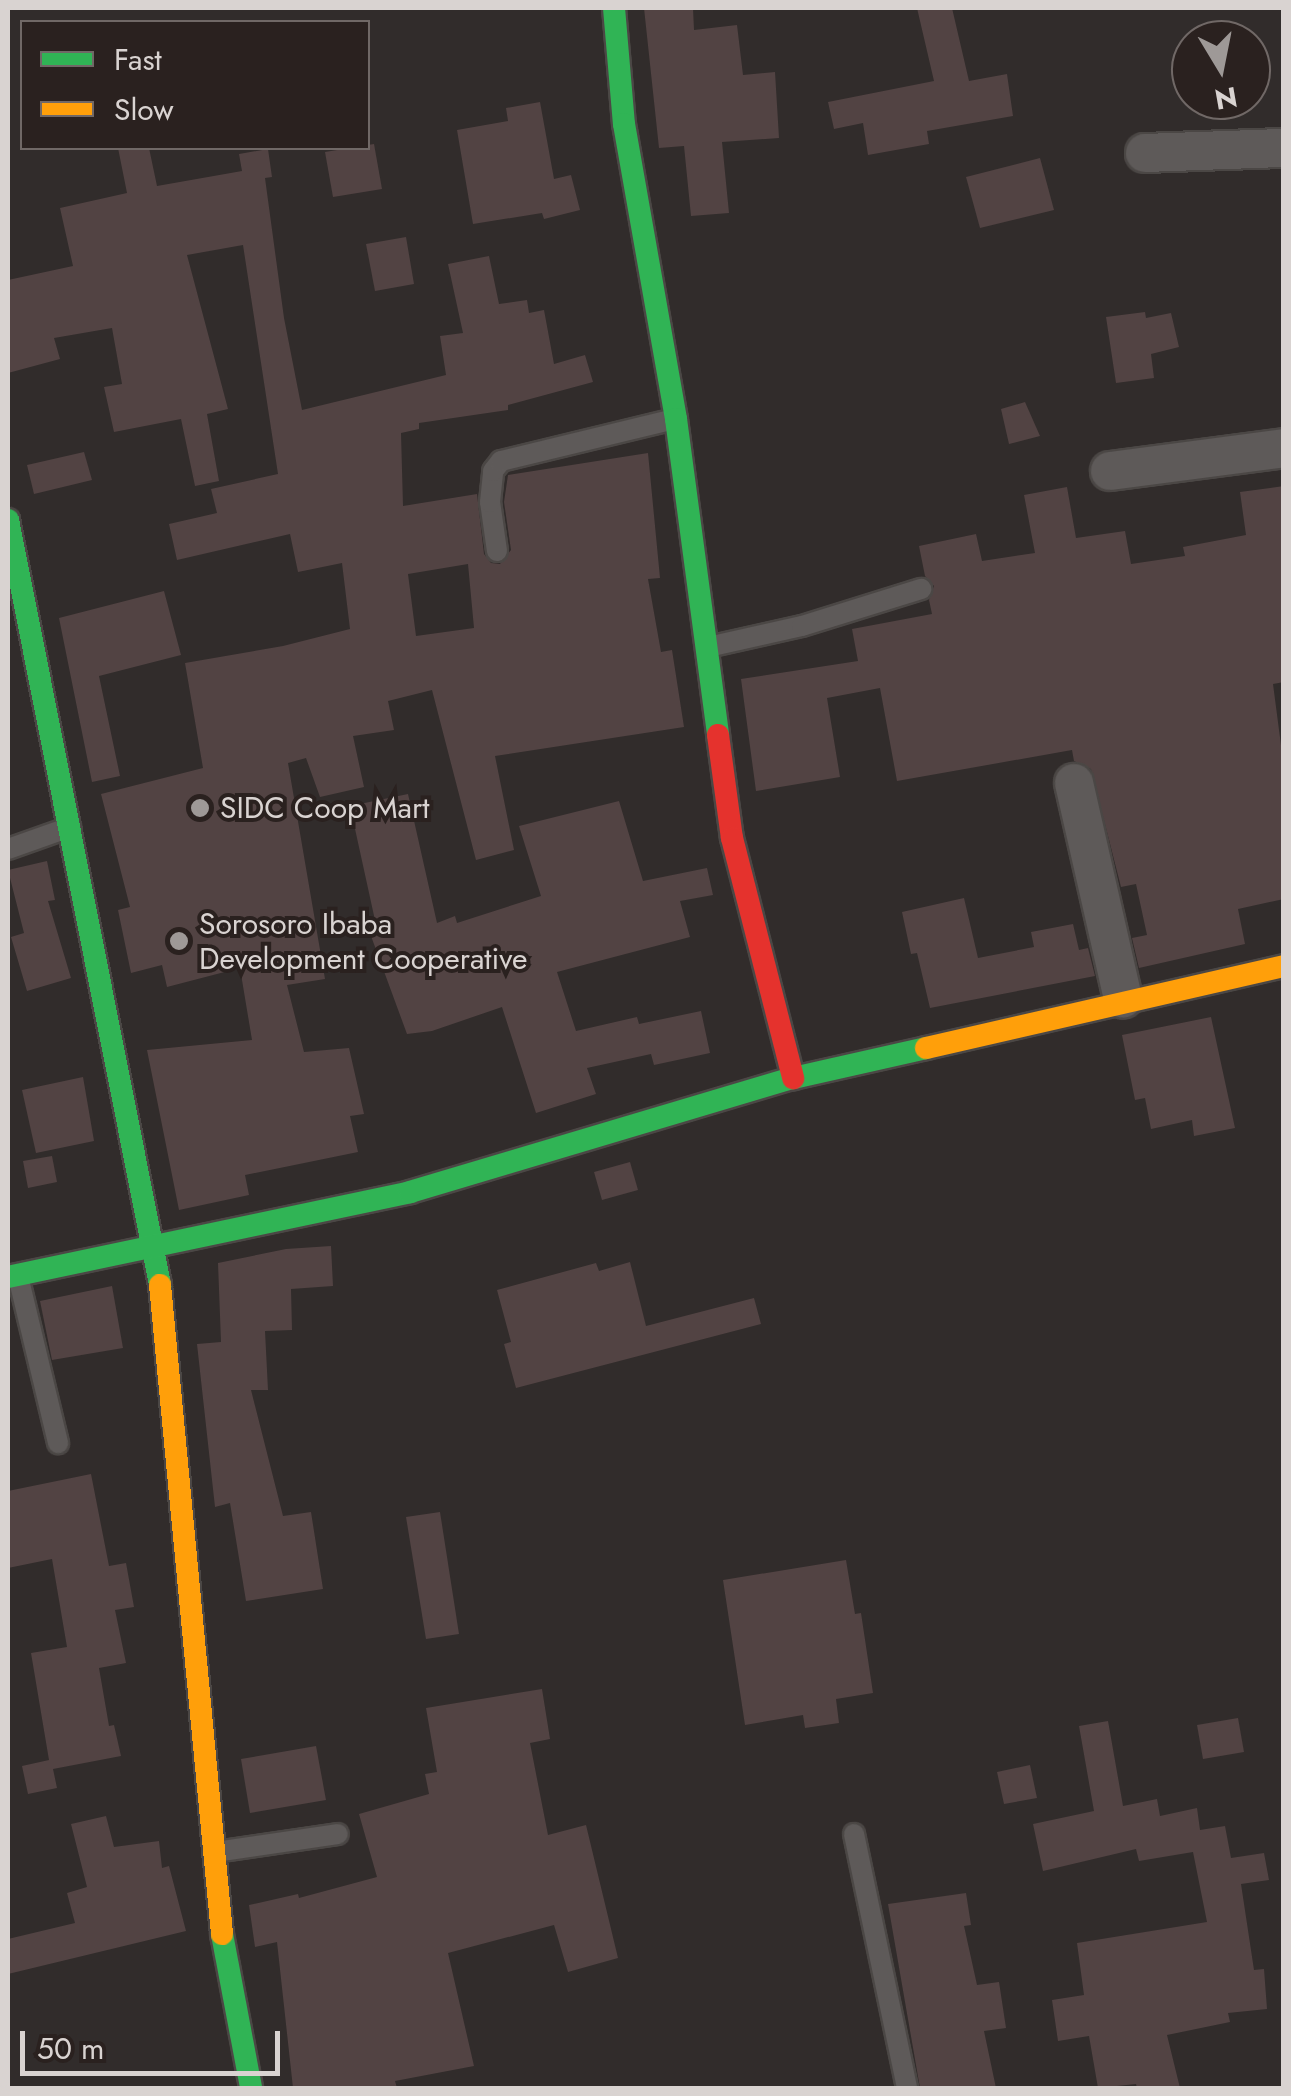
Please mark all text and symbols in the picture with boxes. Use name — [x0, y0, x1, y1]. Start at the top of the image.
legend — [20, 20, 370, 150]
north arrow — [1171, 20, 1271, 120]
text: Fast — [114, 38, 162, 81]
text: N — [1211, 76, 1240, 120]
text: Slow — [114, 88, 174, 131]
place label: SIDC Coop Mart — [220, 790, 429, 826]
marker: SIDC Coop Mart — [189, 797, 211, 819]
place label: Sorosoro Ibaba Development Cooperative — [199, 906, 528, 976]
marker: Sorosoro Ibaba Development Cooperative — [168, 930, 190, 952]
scale bar — [25, 2011, 285, 2073]
text: 50 m — [37, 2027, 104, 2070]

